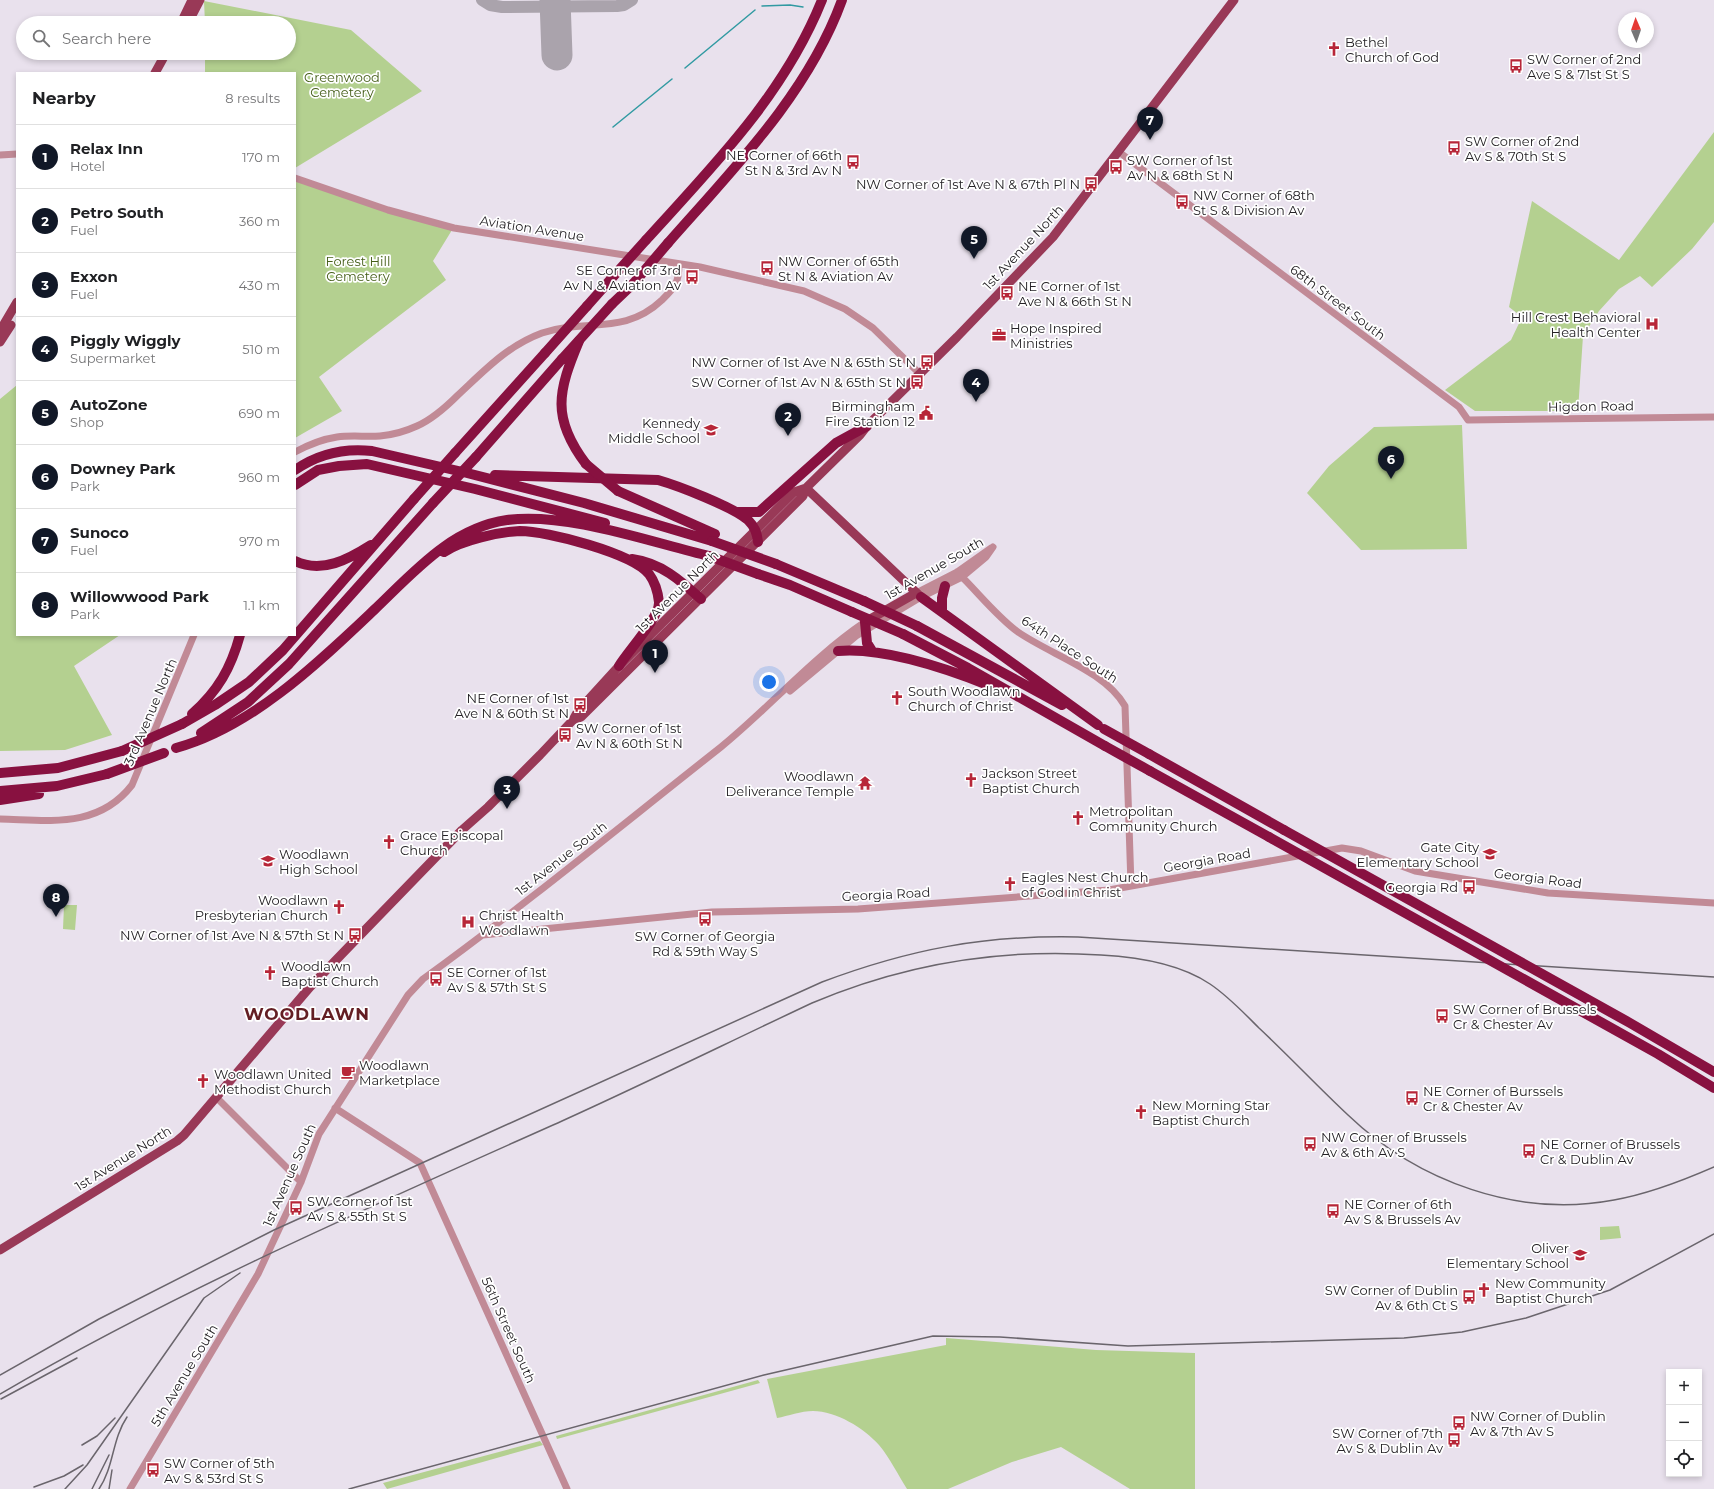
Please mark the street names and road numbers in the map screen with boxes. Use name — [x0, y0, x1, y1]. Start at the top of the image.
street label: 1st Avenue North — [980, 201, 1066, 293]
street label: Aviation Avenue — [479, 212, 585, 244]
street label: 68th Street South — [1287, 261, 1389, 343]
street label: Higdon Road — [1548, 397, 1634, 415]
street label: 1st Avenue South — [882, 533, 986, 603]
street label: 1st Avenue North — [632, 546, 722, 636]
street label: 64th Place South — [1019, 612, 1121, 686]
street label: 3rd Avenue North — [120, 656, 180, 768]
street label: 1st Avenue South — [512, 817, 610, 899]
street label: Georgia Road — [1162, 844, 1252, 876]
street label: Georgia Road — [1493, 865, 1583, 891]
street label: Georgia Road — [841, 884, 931, 904]
street label: 1st Avenue South — [259, 1121, 319, 1229]
street label: 1st Avenue North — [72, 1122, 174, 1194]
street label: 56th Street South — [478, 1274, 540, 1386]
street label: 5th Avenue South — [147, 1321, 221, 1429]

